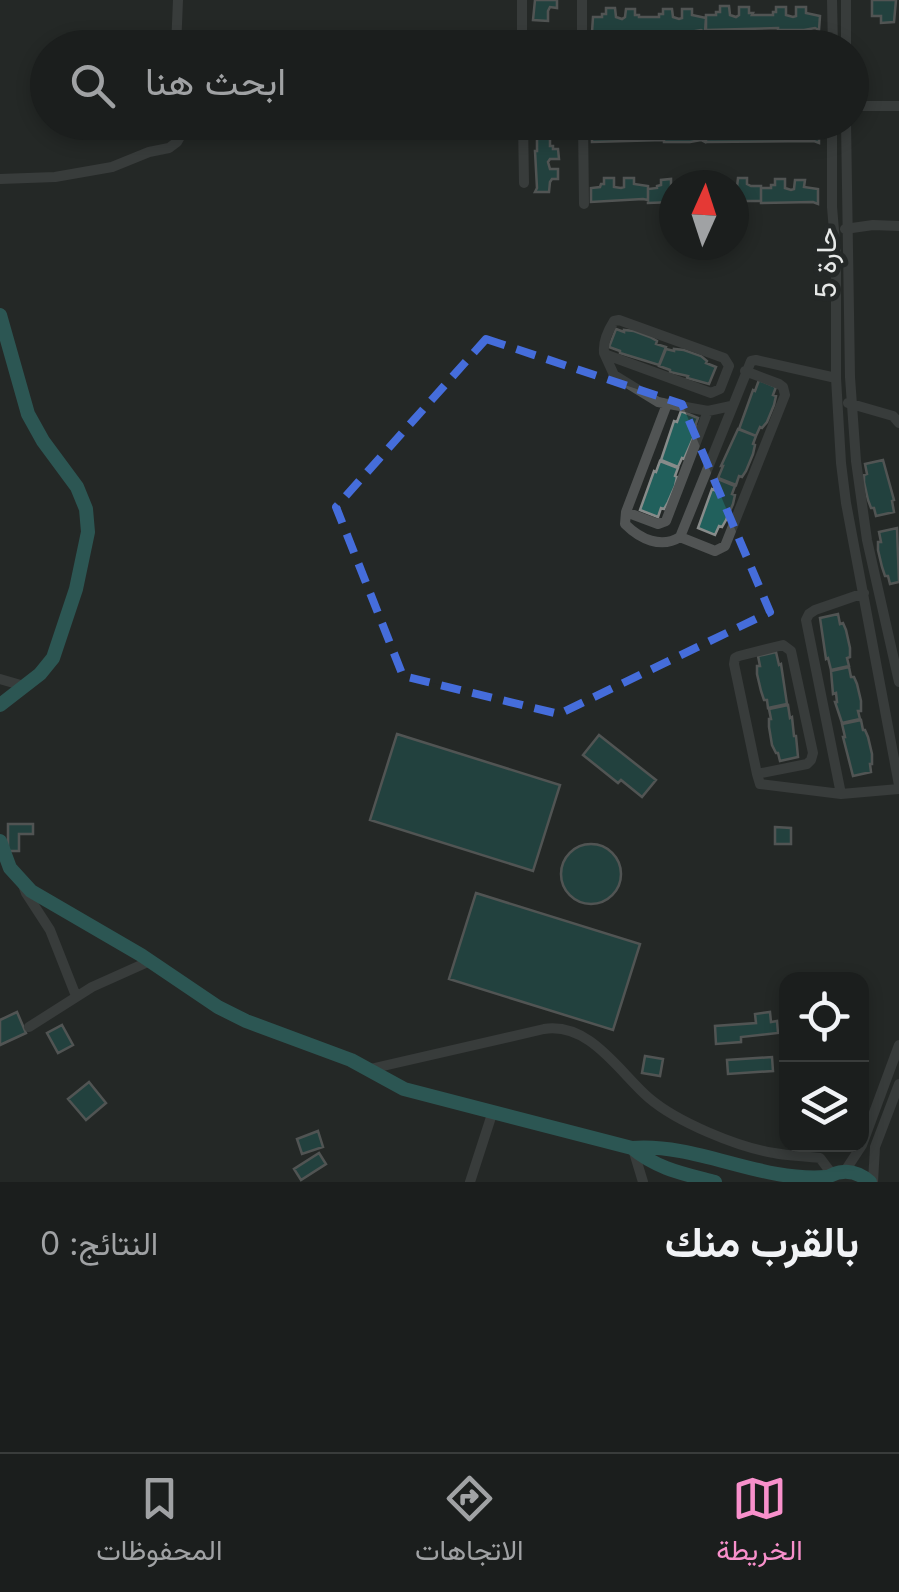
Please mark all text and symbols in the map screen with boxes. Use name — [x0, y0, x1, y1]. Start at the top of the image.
search box — [30, 30, 869, 140]
icon: search — [65, 58, 120, 113]
text: ابحث هنا — [145, 58, 286, 104]
north arrow — [659, 170, 749, 260]
street label: حارة 5 — [809, 227, 844, 299]
map controls — [779, 972, 869, 1152]
button: locate — [779, 972, 869, 1062]
button: layers — [779, 1062, 869, 1152]
text: بالقرب منك — [665, 1216, 859, 1267]
text: النتائج: 0 — [40, 1224, 158, 1263]
tab: المحفوظات — [96, 1471, 222, 1575]
tab: الاتجاهات — [415, 1471, 524, 1575]
tab: الخريطة — [716, 1471, 803, 1575]

